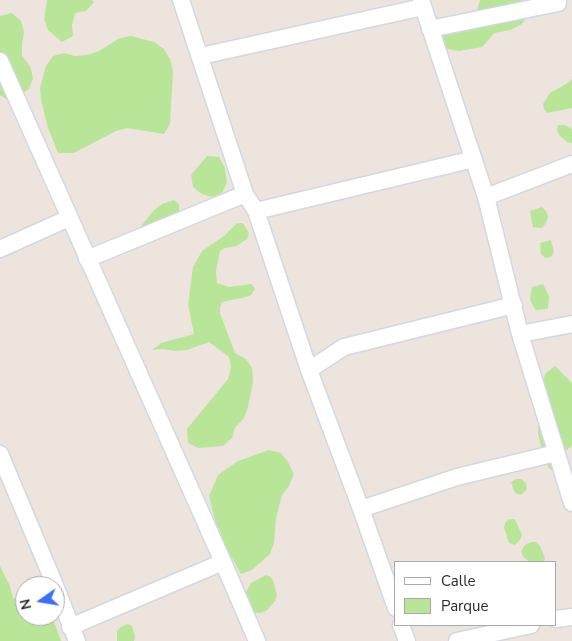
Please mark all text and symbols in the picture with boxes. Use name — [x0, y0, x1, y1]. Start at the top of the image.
legend — [394, 561, 557, 626]
text: Calle — [441, 571, 476, 591]
north arrow — [15, 576, 65, 626]
text: Parque — [441, 596, 489, 616]
text: N — [15, 597, 36, 612]

